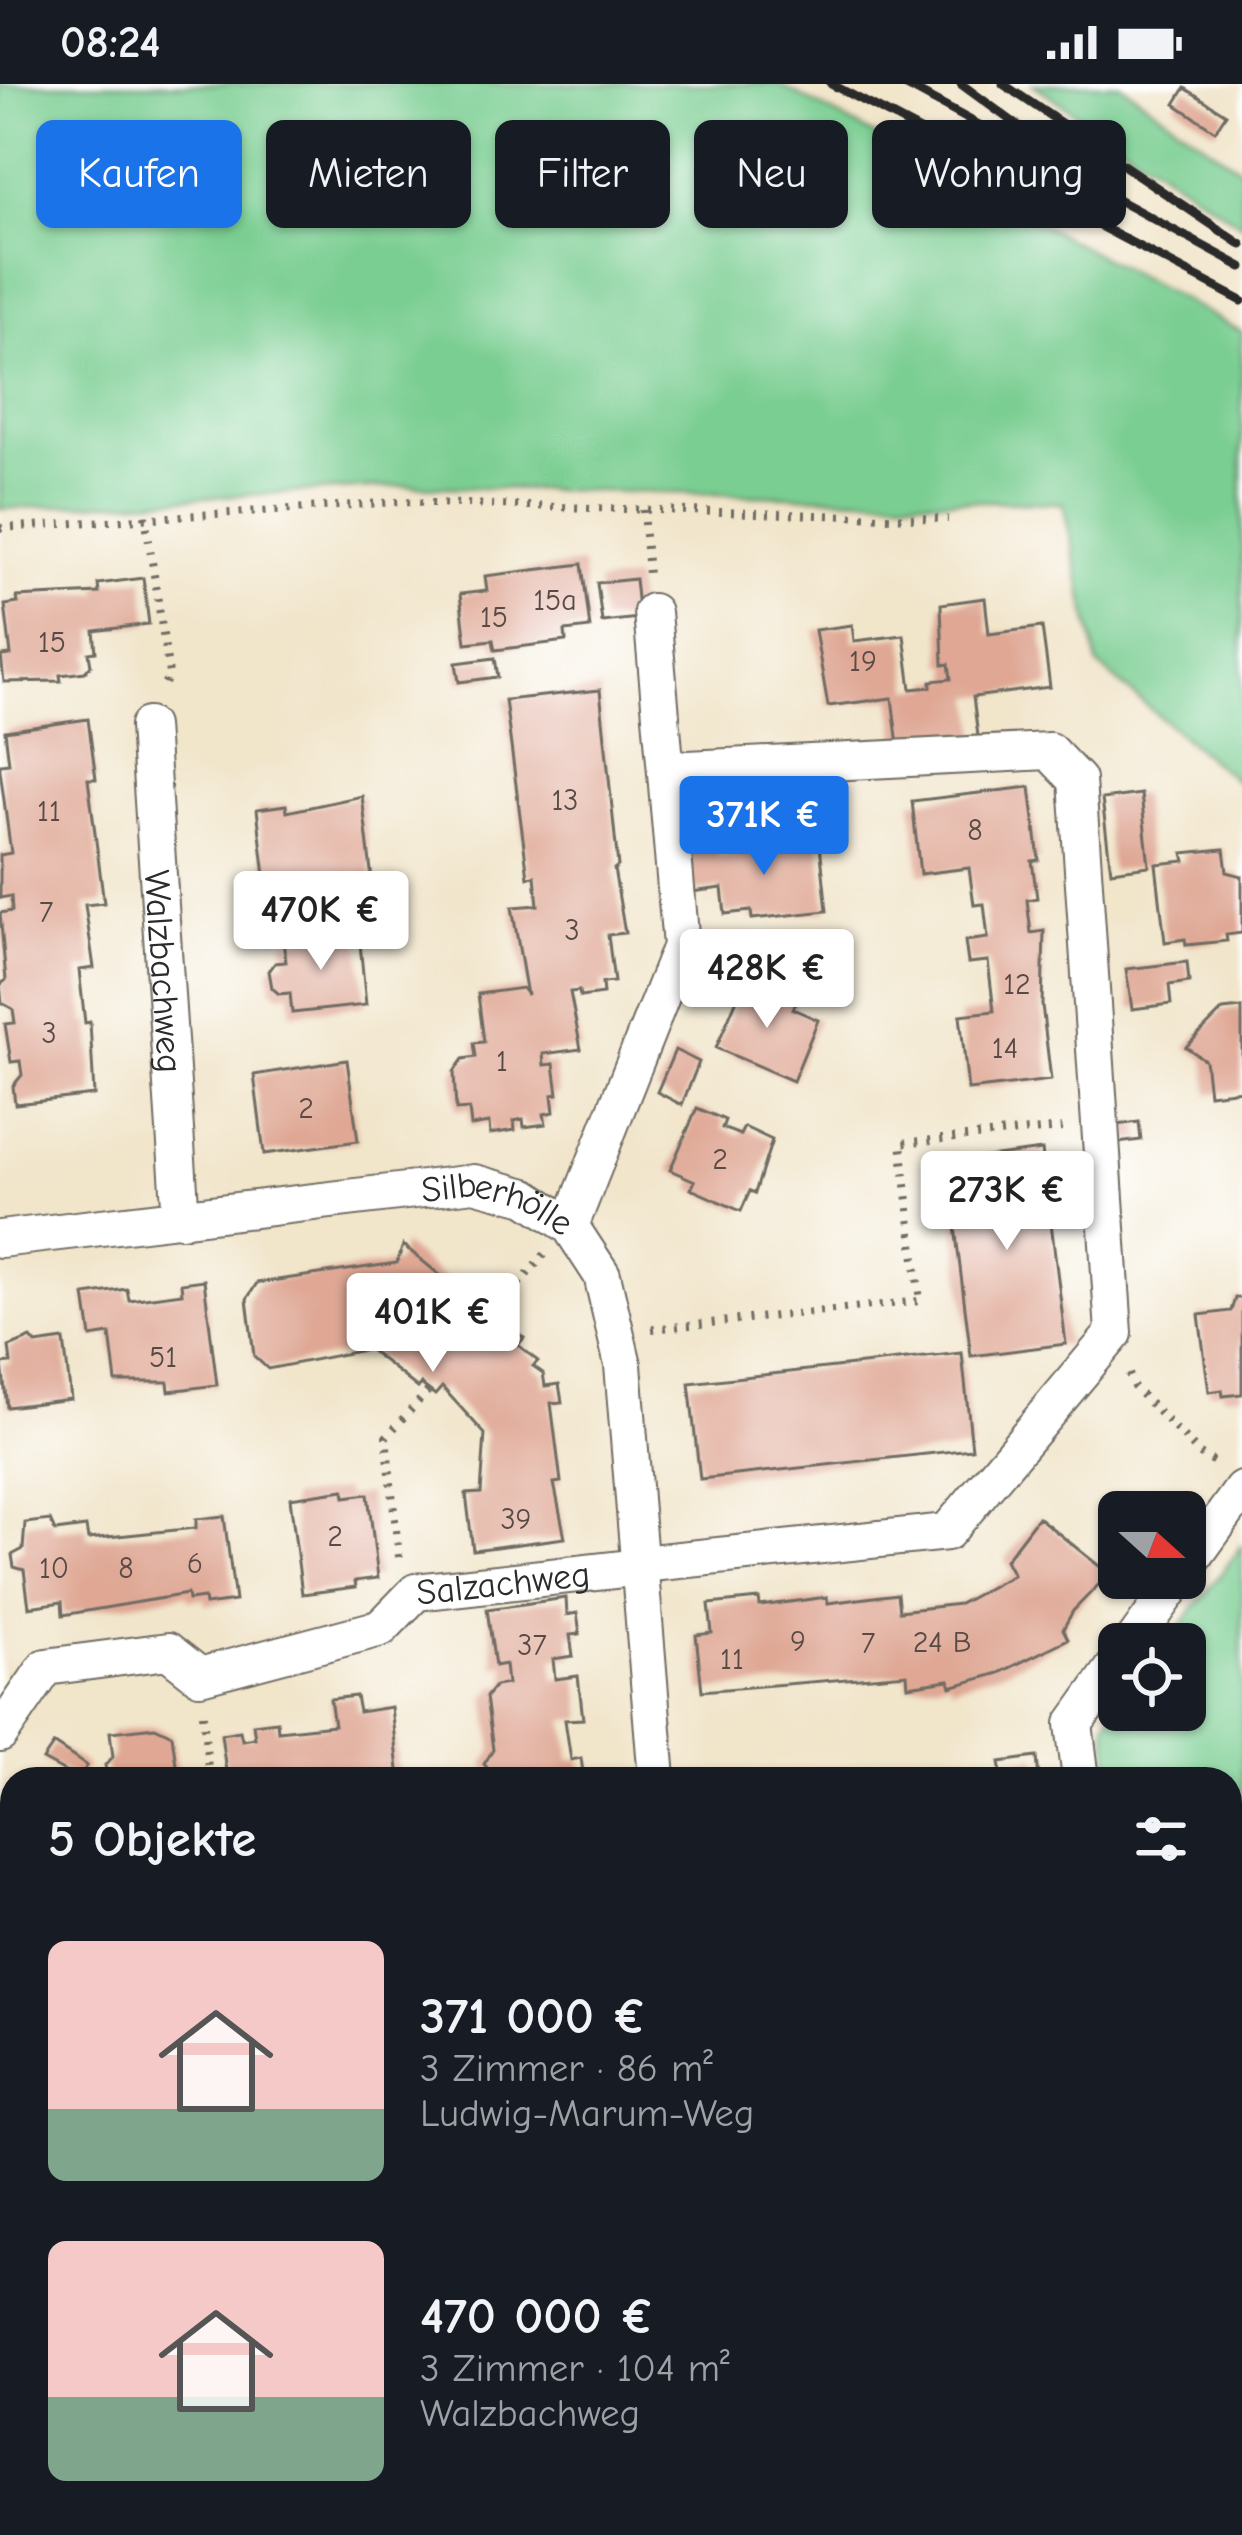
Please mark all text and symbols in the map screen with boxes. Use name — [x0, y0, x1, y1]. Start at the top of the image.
text: 08:24 — [60, 16, 160, 68]
chip: Kaufen — [36, 120, 242, 228]
chip: Mieten — [266, 120, 471, 228]
chip: Filter — [495, 120, 670, 228]
chip: Neu — [694, 120, 848, 228]
chip: Wohnung — [872, 120, 1126, 228]
house number: 15a — [533, 583, 577, 618]
house number: 15 — [480, 600, 508, 635]
house number: 15 — [38, 625, 66, 660]
house number: 19 — [849, 644, 877, 679]
pin: 371K € — [666, 776, 862, 878]
house number: 13 — [551, 783, 579, 818]
text: 371K € — [707, 792, 821, 837]
house number: 11 — [37, 794, 61, 829]
house number: 8 — [967, 813, 983, 848]
street label: Walzbachweg — [136, 869, 190, 1074]
pin: 470K € — [223, 871, 419, 973]
text: 470K € — [261, 887, 381, 932]
house number: 7 — [39, 895, 53, 930]
house number: 3 — [564, 913, 580, 948]
pin: 428K € — [669, 929, 865, 1031]
text: 428K € — [707, 945, 827, 990]
house number: 12 — [1003, 967, 1031, 1002]
house number: 3 — [41, 1016, 57, 1051]
house number: 14 — [992, 1031, 1018, 1066]
house number: 1 — [496, 1044, 508, 1079]
house number: 2 — [298, 1091, 314, 1126]
house number: 2 — [712, 1142, 728, 1177]
pin: 273K € — [909, 1151, 1105, 1253]
street label: Silberhölle — [419, 1164, 580, 1244]
text: 273K € — [948, 1167, 1066, 1212]
pin: 401K € — [335, 1273, 531, 1375]
text: 401K € — [374, 1289, 492, 1334]
house number: 51 — [149, 1340, 177, 1375]
north arrow — [1098, 1491, 1206, 1599]
map controls — [1098, 1491, 1206, 1731]
house number: 39 — [500, 1502, 532, 1537]
house number: 2 — [327, 1519, 343, 1554]
house number: 6 — [187, 1546, 203, 1581]
house number: 10 — [39, 1551, 69, 1586]
house number: 8 — [118, 1551, 134, 1586]
street label: Salzachweg — [414, 1554, 592, 1614]
button: locate — [1098, 1623, 1206, 1731]
house number: 9 — [790, 1624, 806, 1659]
house number: 24 B — [913, 1625, 971, 1660]
house number: 7 — [861, 1626, 875, 1661]
house number: 37 — [517, 1628, 547, 1663]
house number: 11 — [720, 1642, 744, 1677]
icon: filters — [1128, 1806, 1194, 1872]
text: 5 Objekte — [48, 1810, 256, 1869]
text: 371 000 € — [420, 1987, 647, 2046]
icon: home — [144, 1989, 288, 2133]
text: 3 Zimmer · 86 m² — [420, 2046, 713, 2091]
text: Ludwig-Marum-Weg — [420, 2091, 755, 2136]
text: 470 000 € — [420, 2287, 655, 2346]
icon: home — [144, 2289, 288, 2433]
text: 3 Zimmer · 104 m² — [420, 2346, 730, 2391]
text: Walzbachweg — [420, 2391, 640, 2436]

